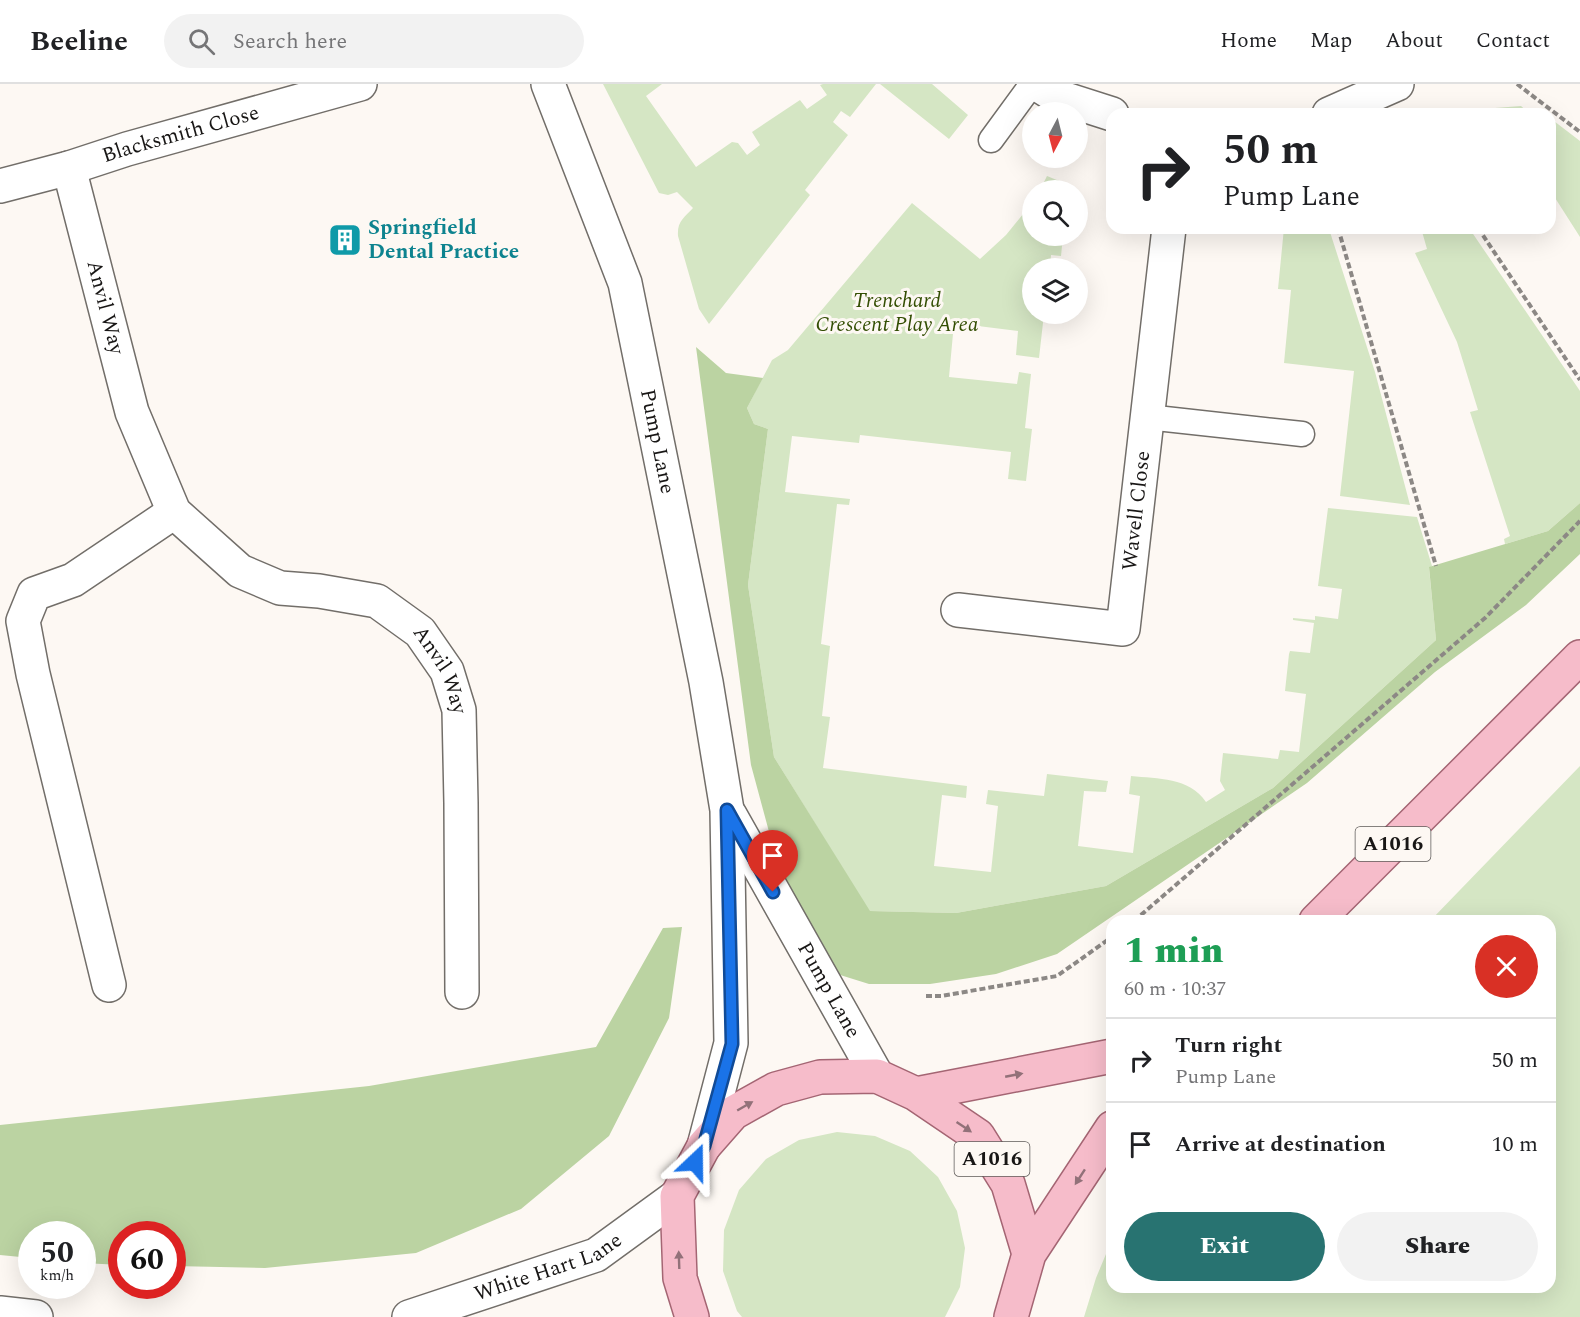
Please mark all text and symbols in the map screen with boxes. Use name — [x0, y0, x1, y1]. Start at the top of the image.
search box — [164, 14, 584, 68]
text: Beeline — [30, 20, 128, 63]
icon: search — [185, 25, 218, 58]
text: Search here — [233, 25, 347, 58]
text: Home — [1220, 25, 1277, 57]
text: Map — [1310, 25, 1352, 57]
text: About — [1385, 25, 1443, 57]
text: Contact — [1476, 25, 1550, 57]
street label: Blacksmith Close — [98, 97, 263, 172]
north arrow — [1022, 102, 1088, 168]
map controls — [1022, 102, 1088, 324]
text: 50 m — [1223, 119, 1318, 182]
icon: right — [1124, 132, 1202, 210]
text: Pump Lane — [1223, 176, 1360, 218]
button: search — [1022, 180, 1088, 246]
place label: Springfield Dental Practice — [368, 212, 519, 268]
building icon: Springfield Dental Practice — [327, 222, 363, 258]
street label: Anvil Way — [77, 257, 133, 359]
button: layers — [1022, 258, 1088, 324]
park label: Trenchard Crescent Play Area — [815, 285, 979, 341]
street label: Pump Lane — [631, 386, 683, 497]
street label: Wavell Close — [1114, 449, 1159, 572]
street label: Anvil Way — [404, 619, 476, 719]
road number: A1016 — [1356, 827, 1430, 861]
pin — [747, 830, 798, 892]
icon: arrive — [756, 839, 789, 872]
text: 1 min — [1124, 924, 1224, 979]
button: close — [1475, 935, 1538, 998]
street label: Pump Lane — [789, 936, 869, 1044]
text: 60 m · 10:37 — [1124, 974, 1226, 1004]
text: Turn right — [1175, 1029, 1282, 1062]
icon: right — [1124, 1044, 1157, 1077]
text: 50 m — [1492, 1044, 1538, 1077]
text: Pump Lane — [1175, 1062, 1276, 1092]
one-way arrow — [1005, 1070, 1024, 1079]
one-way arrow — [737, 1101, 754, 1111]
one-way arrow — [956, 1121, 972, 1133]
icon: arrive — [1124, 1128, 1157, 1161]
text: Arrive at destination — [1175, 1128, 1386, 1161]
text: 10 m — [1492, 1128, 1538, 1161]
position arrow — [663, 1130, 727, 1194]
road number: A1016 — [954, 1142, 1030, 1176]
one-way arrow — [1074, 1168, 1085, 1185]
button: Exit — [1124, 1212, 1325, 1281]
button: Share — [1337, 1212, 1538, 1281]
speed limit sign: 60 — [108, 1221, 186, 1299]
street label: White Hart Lane — [470, 1225, 629, 1310]
text: 50 — [40, 1230, 74, 1276]
one-way arrow — [674, 1251, 684, 1270]
text: km/h — [40, 1264, 74, 1287]

